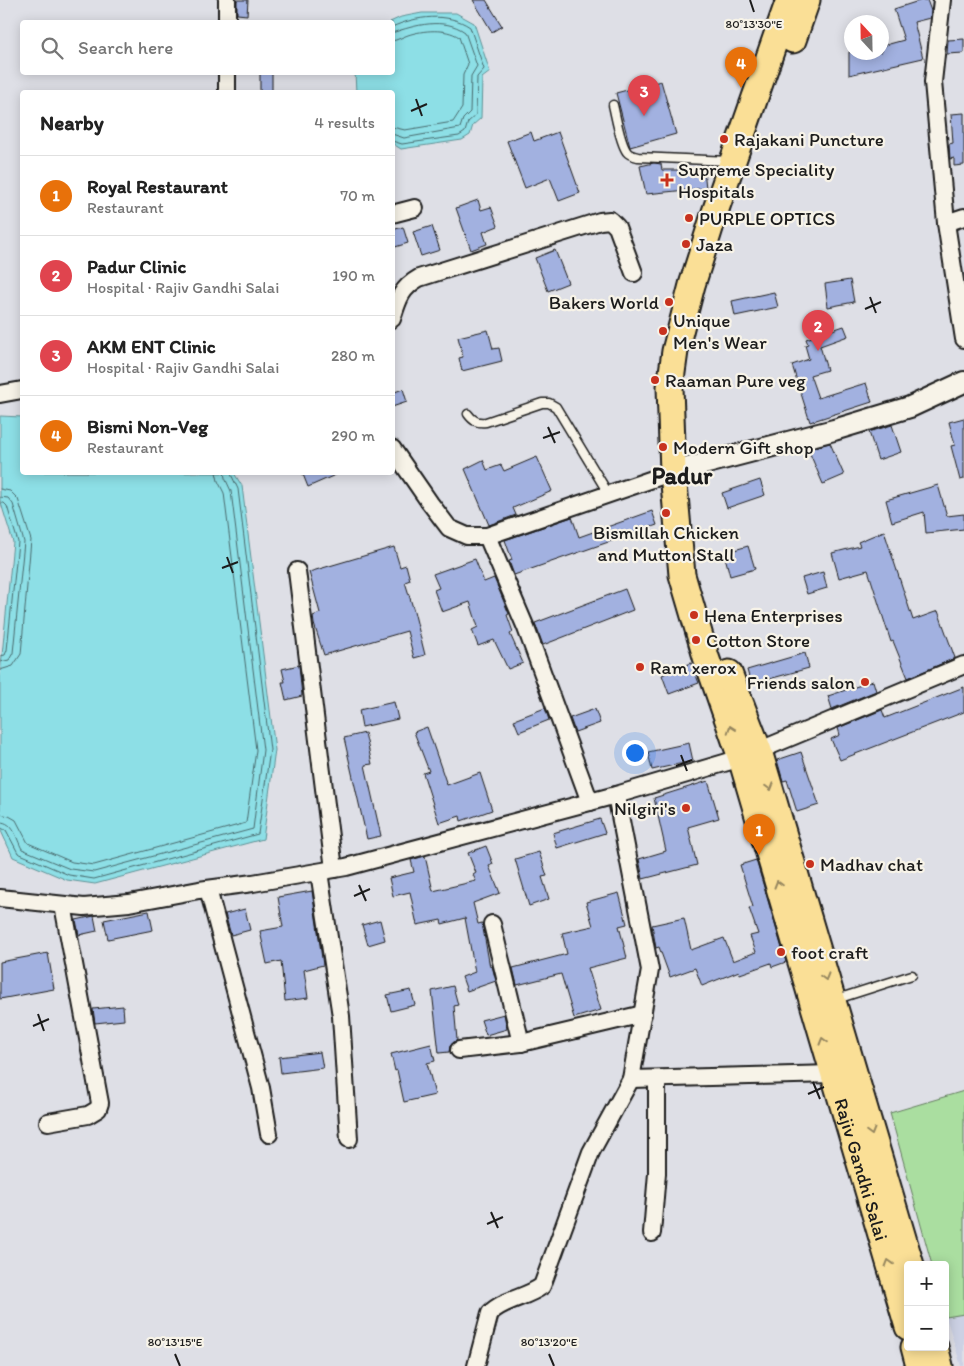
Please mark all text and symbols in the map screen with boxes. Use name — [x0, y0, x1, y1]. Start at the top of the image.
north arrow — [844, 15, 889, 60]
text: 80°13'30"E — [726, 17, 783, 31]
search box — [20, 20, 395, 75]
icon: search — [38, 34, 66, 62]
text: Search here — [78, 36, 173, 59]
pin: 4 — [725, 47, 757, 88]
pin: 3 — [628, 75, 660, 116]
text: Nearby — [40, 110, 104, 135]
text: 4 results — [314, 113, 375, 132]
place label: Rajakani Puncture — [734, 128, 884, 151]
marker: Rajakani Puncture — [718, 133, 730, 145]
place label: Supreme Speciality Hospitals — [678, 158, 834, 203]
marker: Supreme Speciality Hospitals — [660, 173, 674, 187]
text: Royal Restaurant — [87, 175, 228, 198]
text: 1 — [52, 186, 60, 205]
text: 70 m — [340, 186, 375, 205]
text: Restaurant — [87, 198, 164, 217]
place label: PURPLE OPTICS — [699, 207, 835, 230]
marker: PURPLE OPTICS — [683, 212, 695, 224]
place label: Jaza — [696, 233, 733, 256]
marker: Jaza — [680, 238, 692, 250]
text: Padur Clinic — [87, 255, 186, 278]
text: 2 — [52, 266, 60, 285]
text: 190 m — [332, 266, 375, 285]
text: Hospital · Rajiv Gandhi Salai — [87, 278, 279, 297]
place label: Bakers World — [549, 291, 660, 314]
marker: Bakers World — [663, 296, 675, 308]
place label: Unique Men's Wear — [673, 309, 767, 354]
pin: 2 — [802, 310, 834, 351]
marker: Unique Men's Wear — [657, 325, 669, 337]
text: AKM ENT Clinic — [87, 335, 216, 358]
text: 3 — [52, 346, 60, 365]
text: 280 m — [331, 346, 375, 365]
text: Hospital · Rajiv Gandhi Salai — [87, 358, 279, 377]
place label: Raaman Pure veg — [665, 369, 806, 392]
marker: Raaman Pure veg — [649, 374, 661, 386]
text: Bismi Non-Veg — [87, 415, 208, 438]
text: 4 — [51, 426, 61, 445]
text: 290 m — [331, 426, 375, 445]
place label: Modern Gift shop — [673, 436, 814, 459]
text: Restaurant — [87, 438, 164, 457]
marker: Modern Gift shop — [657, 441, 669, 453]
district label: Padur — [652, 461, 713, 490]
marker: Bismillah Chicken and Mutton Stall — [660, 507, 672, 519]
place label: Bismillah Chicken and Mutton Stall — [593, 521, 739, 566]
place label: Hena Enterprises — [704, 604, 843, 627]
marker: Hena Enterprises — [688, 609, 700, 621]
place label: Cotton Store — [706, 629, 810, 652]
marker: Cotton Store — [690, 634, 702, 646]
place label: Ram xerox — [650, 656, 737, 679]
marker: Ram xerox — [634, 661, 646, 673]
place label: Friends salon — [747, 671, 855, 694]
marker: Friends salon — [859, 676, 871, 688]
one-way arrow — [727, 725, 737, 734]
your location — [622, 740, 648, 766]
one-way arrow — [764, 783, 774, 791]
place label: Nilgiri's — [614, 797, 676, 820]
marker: Nilgiri's — [680, 802, 692, 814]
pin: 1 — [743, 814, 775, 855]
place label: Madhav chat — [820, 853, 923, 876]
marker: Madhav chat — [804, 858, 816, 870]
one-way arrow — [773, 881, 783, 889]
place label: foot craft — [791, 941, 869, 964]
marker: foot craft — [775, 946, 787, 958]
one-way arrow — [820, 972, 830, 980]
one-way arrow — [818, 1036, 829, 1045]
street label: Rajiv Gandhi Salai — [829, 1095, 893, 1243]
one-way arrow — [866, 1128, 876, 1136]
one-way arrow — [884, 1260, 894, 1268]
map controls — [904, 1261, 949, 1351]
button: + — [904, 1261, 949, 1306]
button: − — [904, 1306, 949, 1351]
text: 80°13'15"E — [148, 1335, 203, 1349]
text: 80°13'20"E — [521, 1335, 578, 1349]

